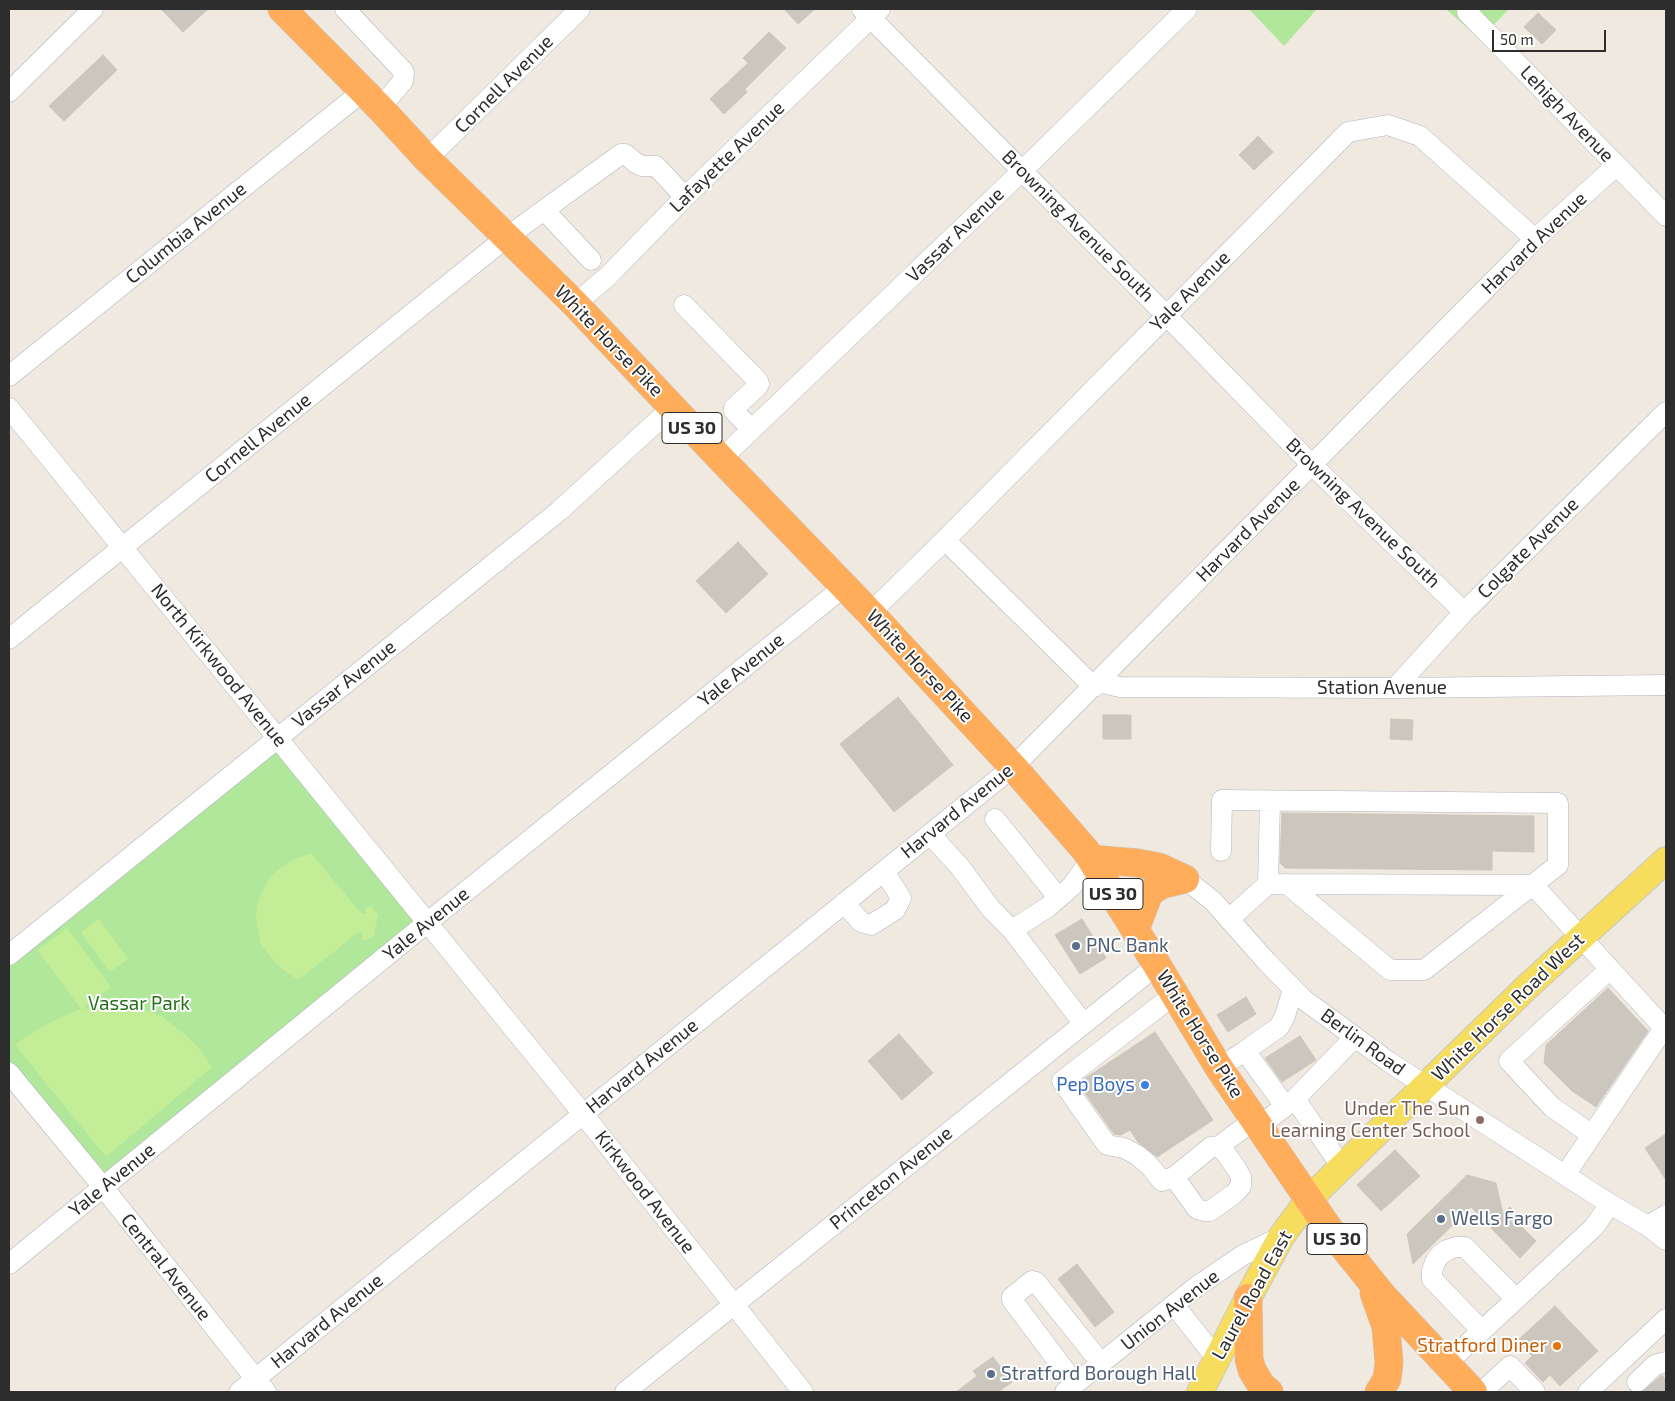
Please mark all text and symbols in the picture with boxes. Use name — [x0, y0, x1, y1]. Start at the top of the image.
scale bar — [1495, 20, 1609, 52]
street label: Cornell Avenue — [450, 30, 558, 138]
text: 50 m — [1500, 30, 1534, 48]
street label: Lehigh Avenue — [1515, 61, 1619, 167]
street label: Lafayette Avenue — [665, 97, 789, 217]
street label: Browning Avenue South — [997, 145, 1159, 307]
street label: Columbia Avenue — [121, 177, 251, 289]
street label: Vassar Avenue — [901, 183, 1009, 287]
street label: Harvard Avenue — [1477, 187, 1591, 299]
street label: Yale Avenue — [1145, 246, 1235, 336]
street label: White Horse Pike — [550, 281, 668, 401]
street label: Cornell Avenue — [200, 388, 316, 488]
road number: US 30 — [662, 412, 722, 443]
street label: Browning Avenue South — [1281, 433, 1445, 593]
street label: Harvard Avenue — [1191, 473, 1305, 587]
street label: Colgate Avenue — [1473, 493, 1583, 603]
street label: North Kirkwood Avenue — [146, 579, 292, 751]
street label: White Horse Pike — [862, 605, 978, 727]
street label: Yale Avenue — [693, 628, 789, 712]
street label: Vassar Avenue — [288, 635, 400, 733]
street label: Station Avenue — [1317, 677, 1447, 699]
street label: Harvard Avenue — [896, 759, 1018, 863]
road number: US 30 — [1083, 879, 1143, 910]
street label: Yale Avenue — [378, 882, 474, 966]
street label: White Horse Road West — [1427, 928, 1589, 1086]
place label: PNC Bank — [1086, 935, 1169, 957]
marker: PNC Bank — [1070, 940, 1082, 952]
street label: White Horse Pike — [1152, 966, 1248, 1102]
park label: Vassar Park — [88, 993, 190, 1015]
street label: Berlin Road — [1316, 1004, 1410, 1080]
street label: Harvard Avenue — [581, 1014, 703, 1118]
place label: Pep Boys — [1056, 1074, 1135, 1096]
marker: Pep Boys — [1139, 1079, 1151, 1091]
place label: Under The Sun Learning Center School — [1271, 1098, 1470, 1142]
marker: Under The Sun Learning Center School — [1474, 1114, 1486, 1126]
street label: Princeton Avenue — [825, 1122, 957, 1234]
street label: Kirkwood Avenue — [590, 1126, 700, 1258]
street label: Yale Avenue — [64, 1138, 160, 1222]
place label: Wells Fargo — [1451, 1208, 1553, 1230]
street label: Central Avenue — [116, 1209, 216, 1325]
marker: Wells Fargo — [1435, 1213, 1447, 1225]
road number: US 30 — [1307, 1224, 1367, 1254]
street label: Laurel Road East — [1207, 1226, 1297, 1364]
street label: Union Avenue — [1116, 1265, 1224, 1355]
street label: Harvard Avenue — [266, 1269, 388, 1373]
place label: Stratford Diner — [1417, 1335, 1547, 1357]
marker: Stratford Diner — [1551, 1340, 1563, 1352]
place label: Stratford Borough Hall — [1001, 1363, 1196, 1385]
marker: Stratford Borough Hall — [985, 1368, 997, 1380]

